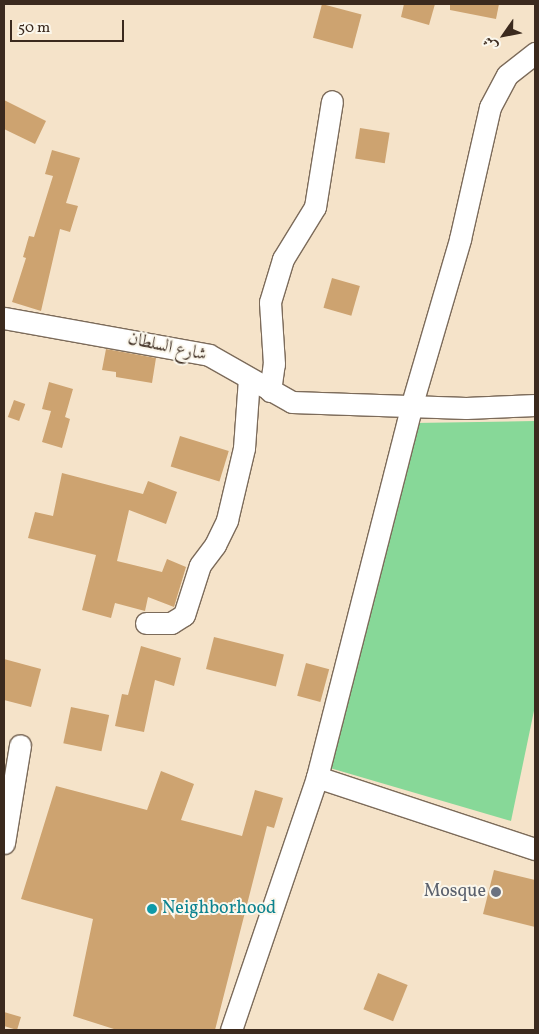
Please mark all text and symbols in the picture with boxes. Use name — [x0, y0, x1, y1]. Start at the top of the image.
scale bar — [12, 10, 126, 42]
north arrow — [479, 10, 529, 60]
text: 50 m — [18, 18, 50, 39]
text: ش — [479, 32, 503, 54]
street label: شارع السلطان — [126, 329, 208, 367]
place label: Mosque — [424, 881, 486, 903]
marker: Mosque — [490, 886, 502, 898]
place label: Neighborhood — [162, 898, 276, 920]
marker: Neighborhood — [146, 903, 158, 915]

